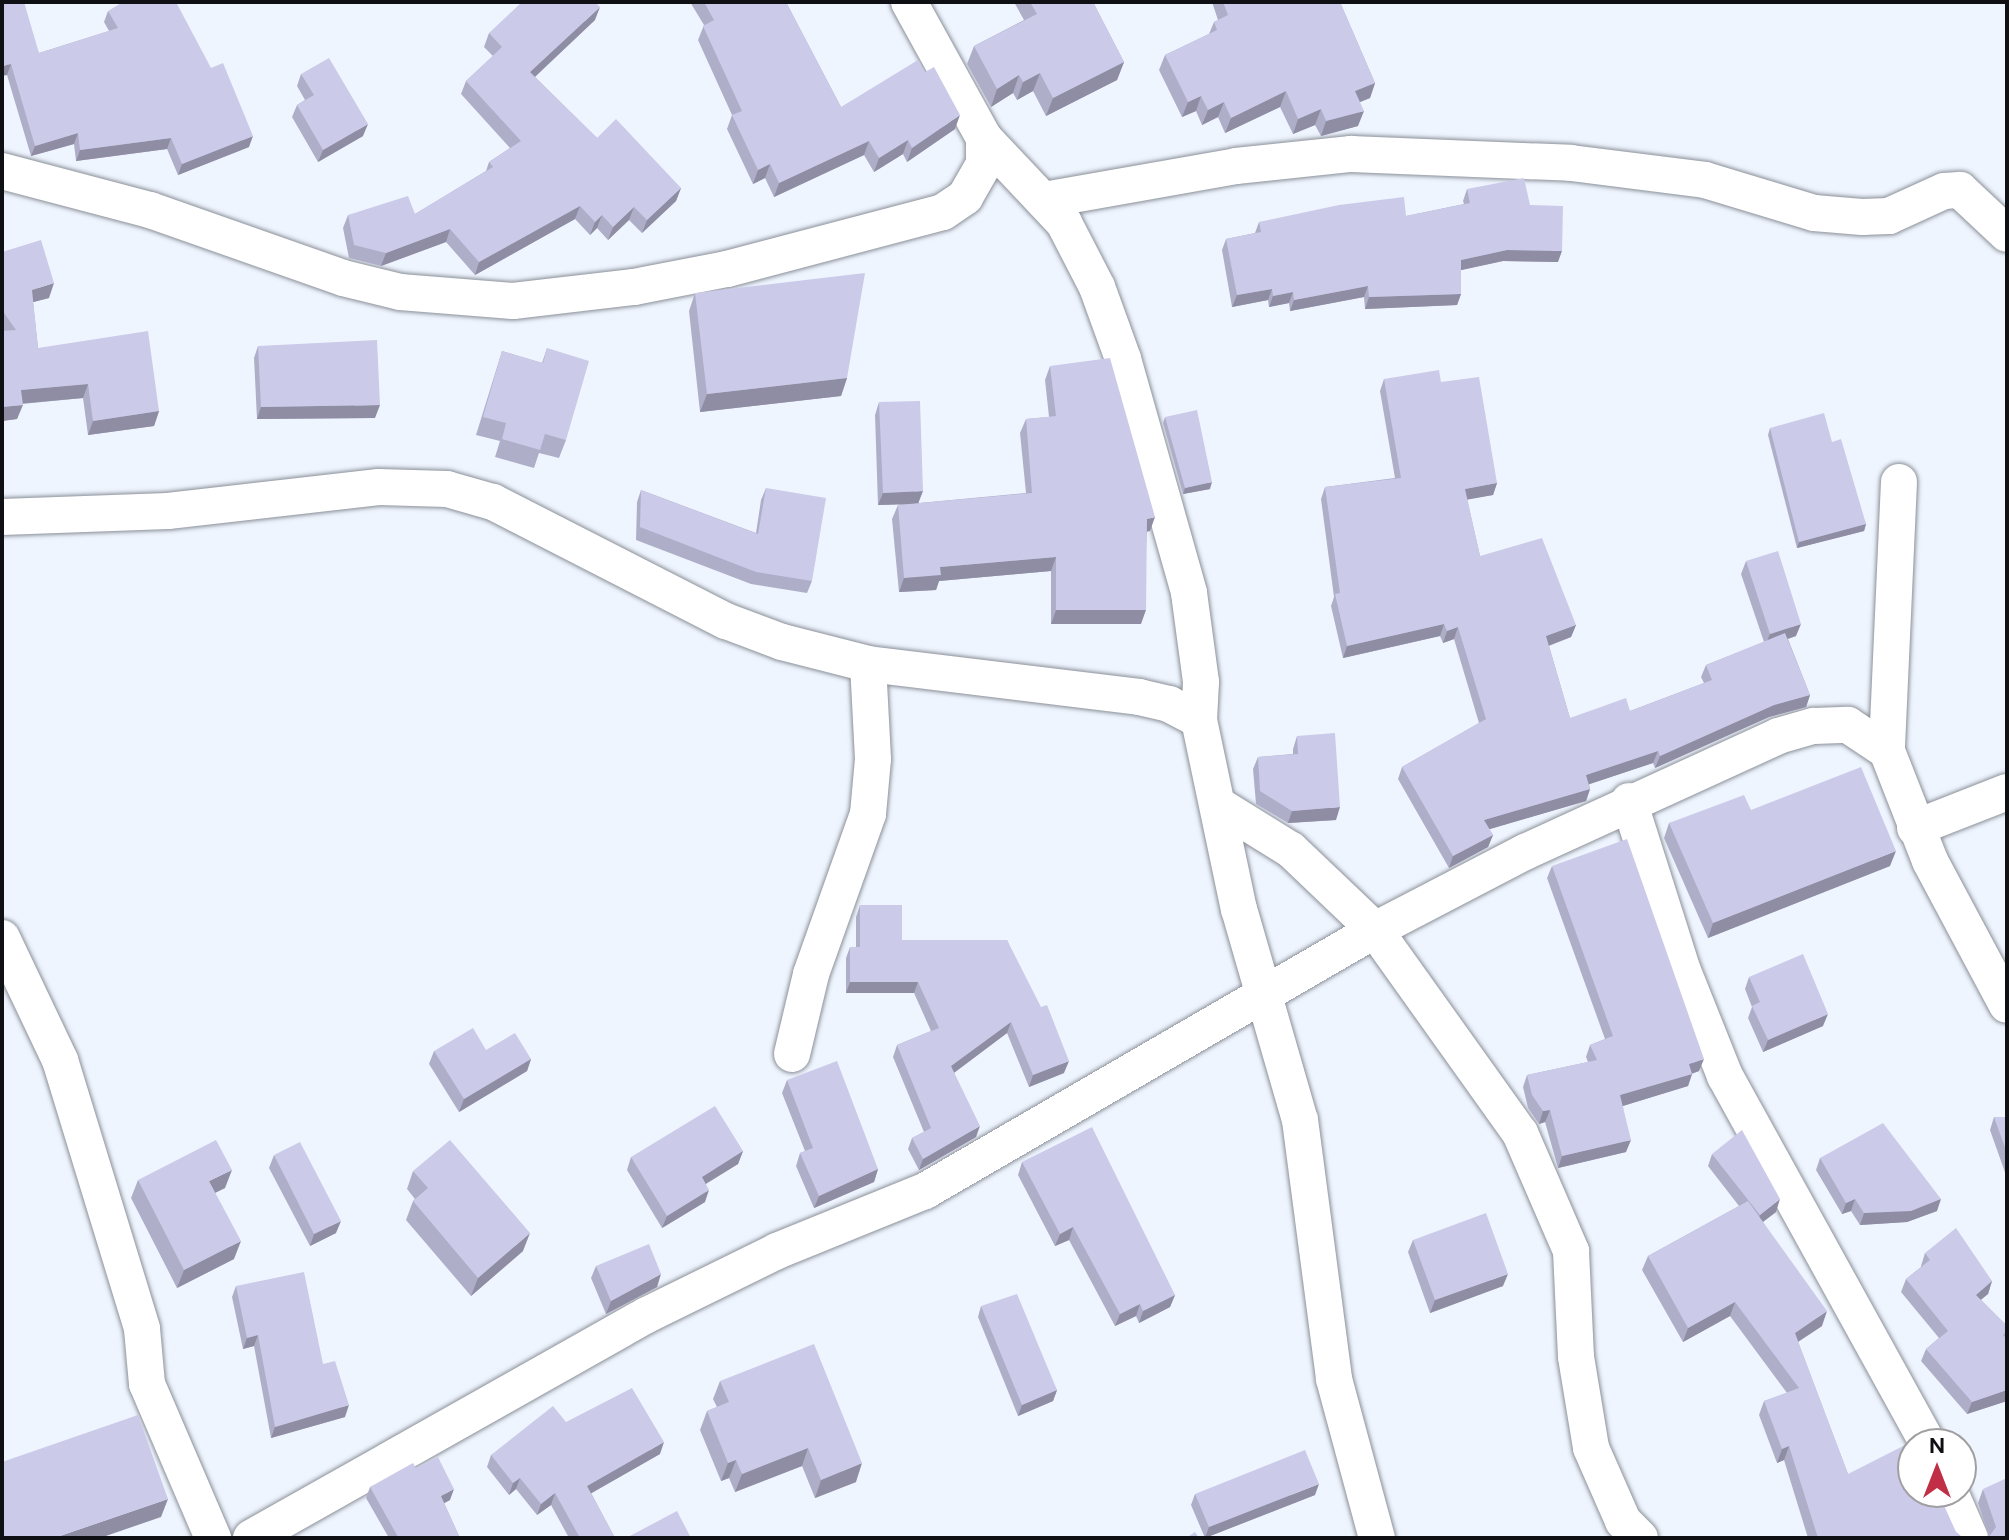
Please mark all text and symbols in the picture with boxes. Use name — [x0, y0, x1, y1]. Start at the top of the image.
north arrow — [1897, 1428, 1977, 1508]
text: N — [1929, 1431, 1945, 1460]

